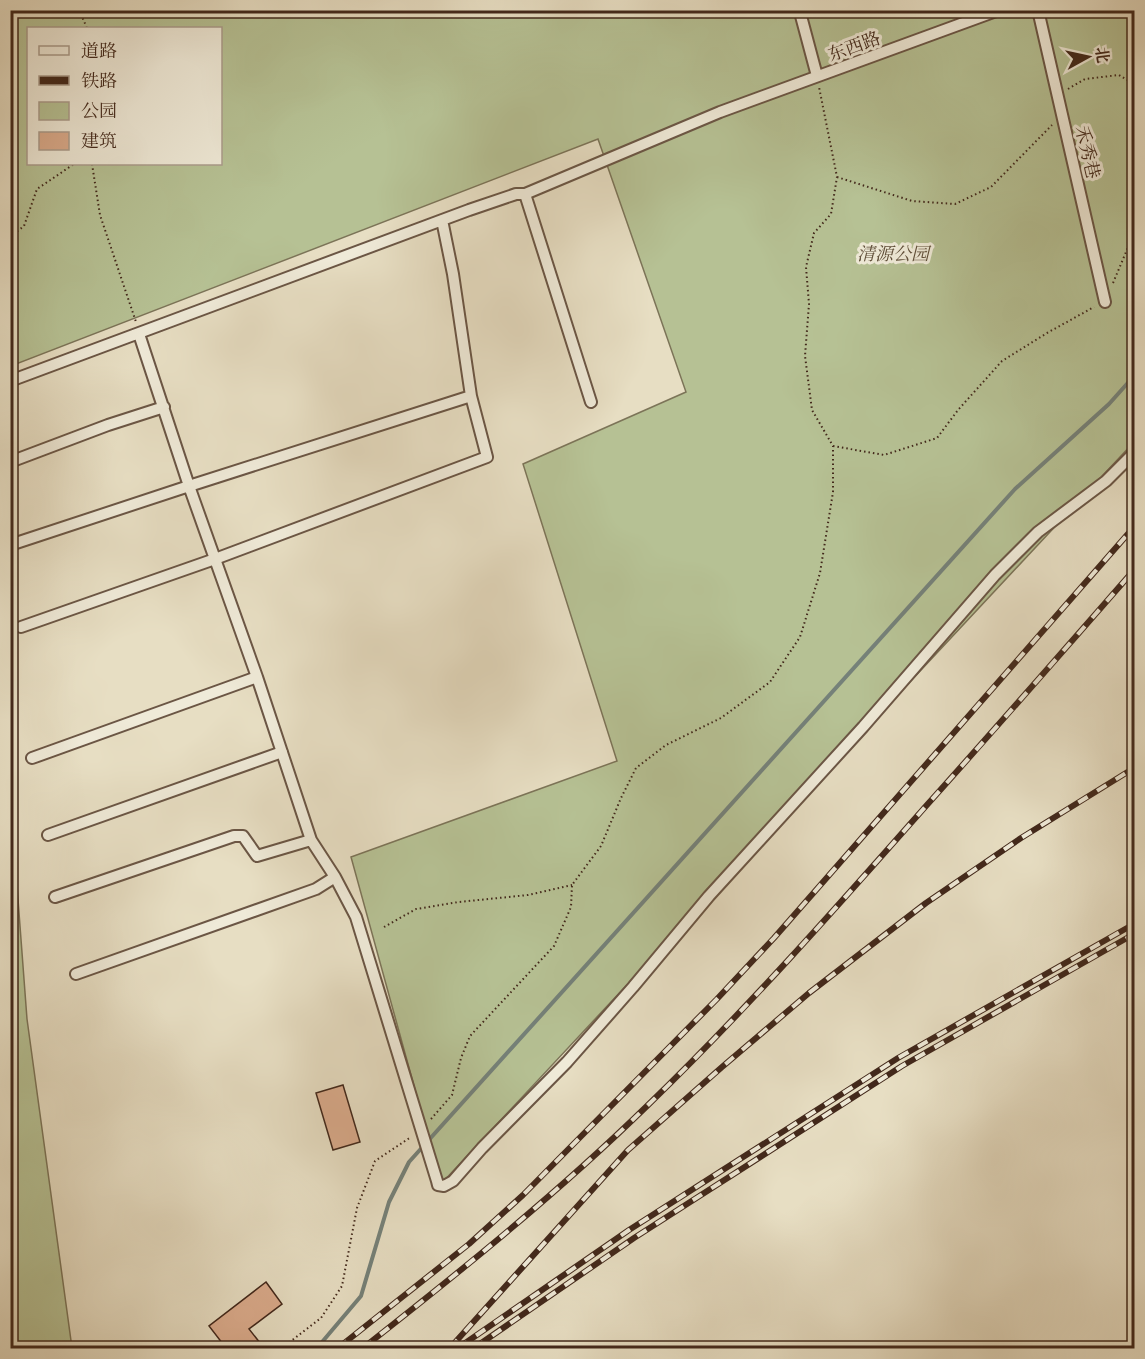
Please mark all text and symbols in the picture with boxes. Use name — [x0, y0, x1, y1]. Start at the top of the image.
street label: 东西路 — [824, 24, 884, 68]
legend — [27, 27, 222, 165]
north arrow — [1058, 27, 1118, 87]
text: 道路 — [81, 37, 117, 64]
text: 北 — [1090, 45, 1116, 65]
text: 铁路 — [81, 67, 117, 94]
text: 公园 — [81, 97, 117, 124]
street label: 禾秀巷 — [1069, 123, 1107, 181]
text: 建筑 — [81, 127, 117, 154]
park label: 清源公园 — [857, 240, 932, 267]

